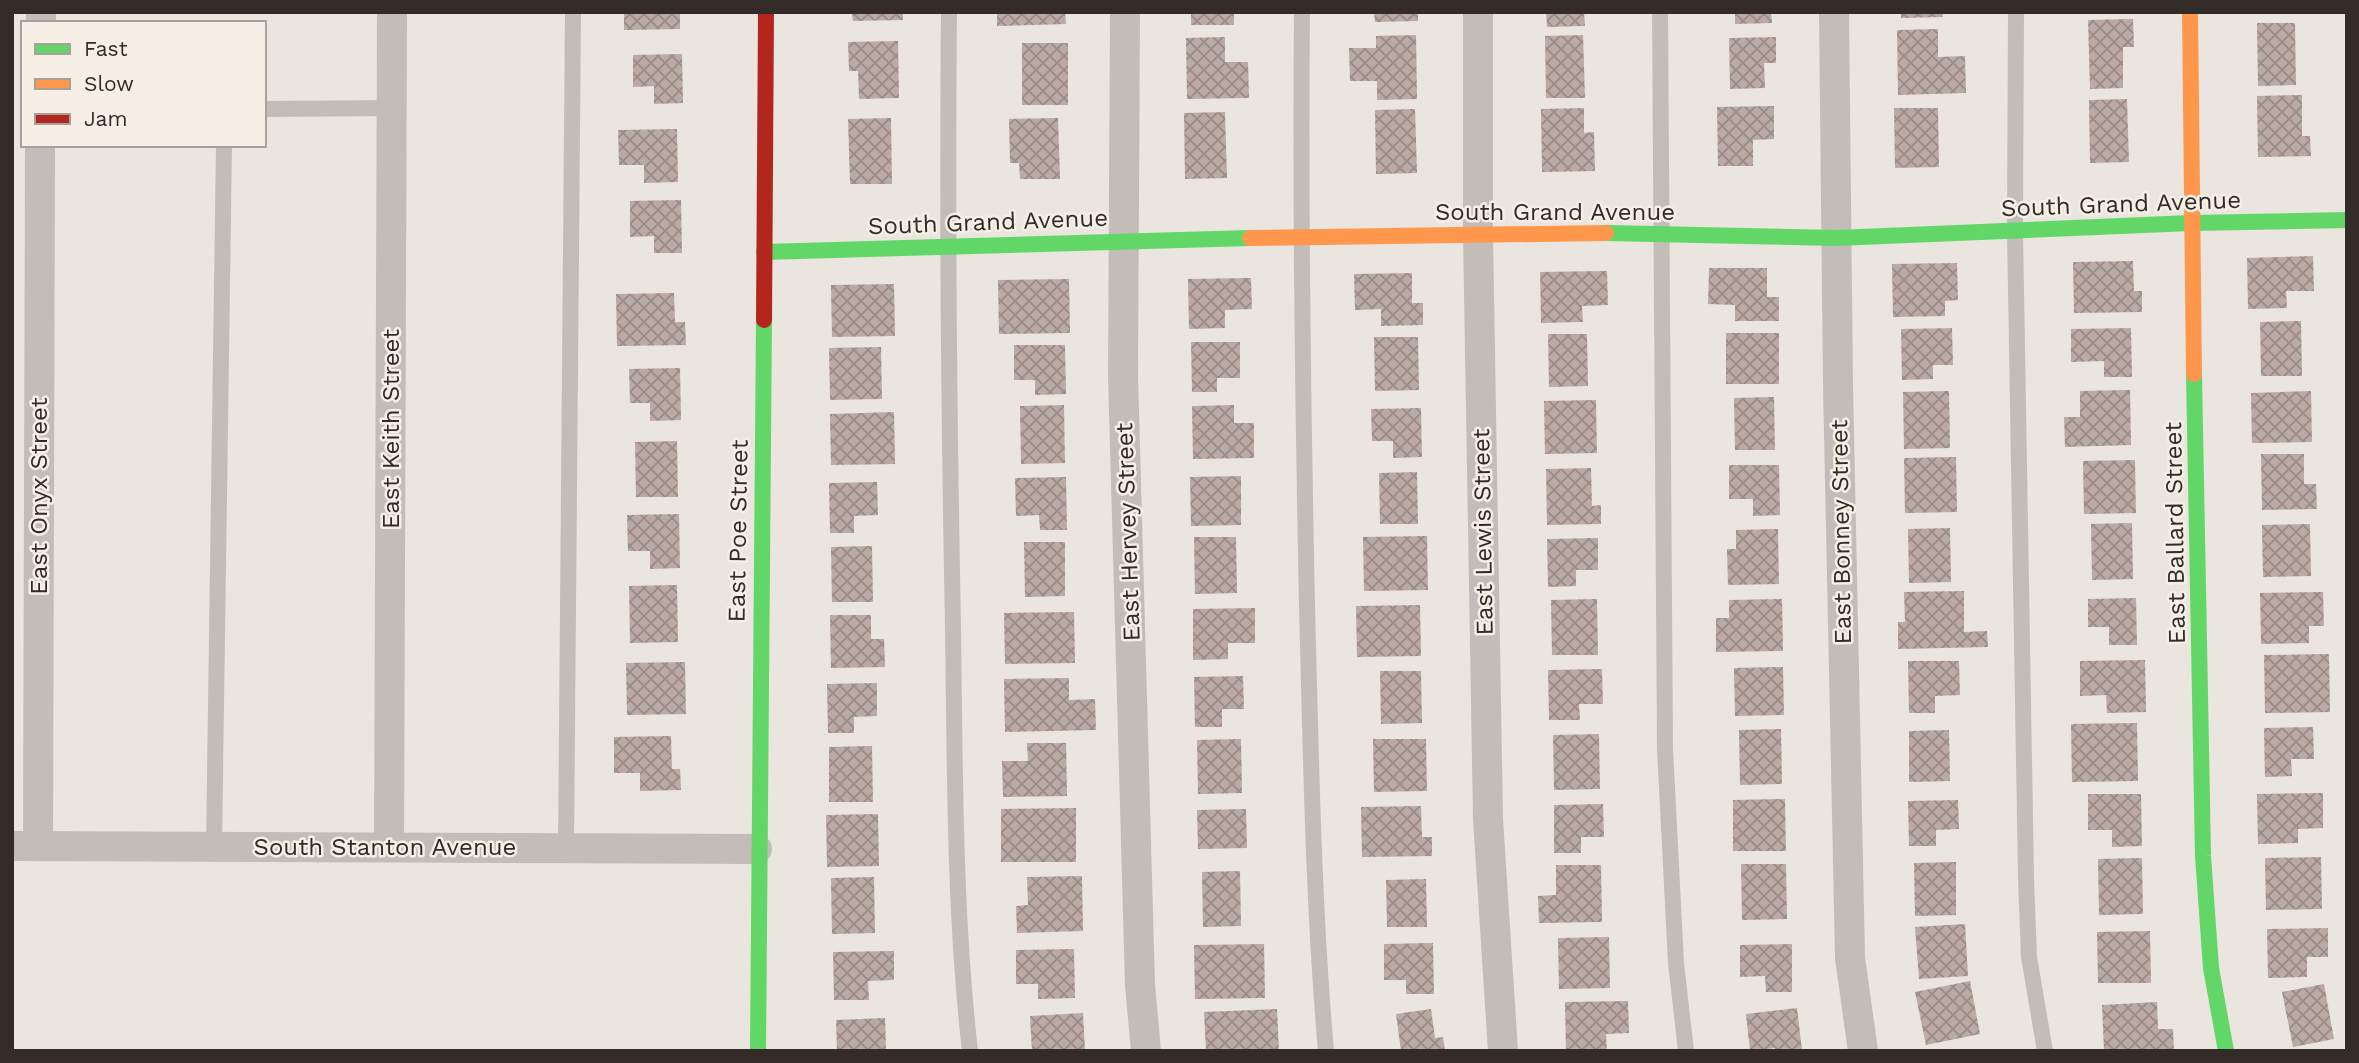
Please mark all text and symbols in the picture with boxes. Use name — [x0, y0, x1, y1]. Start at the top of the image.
legend — [21, 21, 266, 147]
text: Fast — [84, 36, 128, 61]
text: Slow — [84, 71, 134, 96]
text: Jam — [84, 106, 127, 131]
street label: South Grand Avenue — [2001, 186, 2241, 222]
street label: South Grand Avenue — [1435, 198, 1675, 226]
street label: South Grand Avenue — [868, 204, 1108, 240]
street label: East Keith Street — [377, 329, 405, 529]
street label: East Onyx Street — [25, 397, 53, 595]
street label: East Bonney Street — [1825, 419, 1857, 645]
street label: East Hervey Street — [1110, 422, 1146, 642]
street label: East Ballard Street — [2159, 422, 2191, 644]
street label: East Lewis Street — [1467, 428, 1499, 636]
street label: East Poe Street — [722, 439, 754, 623]
street label: South Stanton Avenue — [254, 833, 516, 861]

